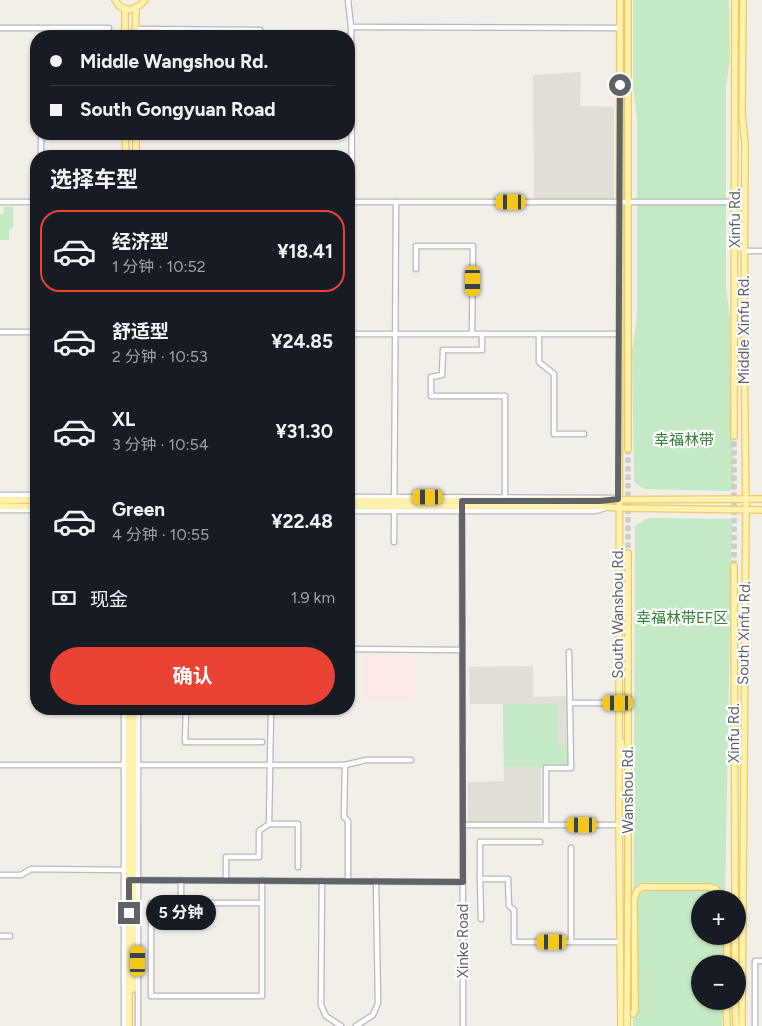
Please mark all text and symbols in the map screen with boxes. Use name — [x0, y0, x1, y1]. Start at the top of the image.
text: Middle Wangshou Rd. — [80, 50, 268, 73]
route start — [609, 74, 631, 96]
text: South Gongyuan Road — [80, 98, 276, 121]
text: 选择车型 — [50, 166, 138, 193]
street label: Xinfu Rd. — [726, 188, 744, 248]
car — [496, 195, 526, 210]
icon: car — [52, 229, 97, 274]
text: 经济型 — [112, 230, 169, 253]
text: ¥18.41 — [277, 240, 333, 263]
text: 1 分钟 · 10:52 — [112, 257, 206, 276]
car — [465, 266, 480, 296]
street label: Middle Xinfu Rd. — [735, 276, 753, 384]
icon: car — [52, 319, 97, 364]
text: 舒适型 — [112, 320, 169, 343]
text: ¥24.85 — [271, 330, 333, 353]
text: 2 分钟 · 10:53 — [112, 347, 208, 366]
text: XL — [112, 408, 135, 431]
icon: car — [52, 409, 97, 454]
text: ¥31.30 — [276, 420, 333, 443]
park label: 幸福林带 — [654, 431, 714, 449]
text: 3 分钟 · 10:54 — [112, 435, 209, 454]
car — [413, 490, 443, 505]
text: Green — [112, 498, 165, 521]
icon: car — [52, 499, 97, 544]
text: ¥22.48 — [271, 510, 333, 533]
text: 4 分钟 · 10:55 — [112, 525, 209, 544]
street label: South Wanshou Rd. — [609, 547, 627, 679]
street label: South Xinfu Rd. — [734, 581, 754, 685]
icon: cash — [50, 584, 78, 612]
text: 现金 — [90, 588, 128, 611]
text: 1.9 km — [291, 588, 335, 607]
park label: 幸福林带EF区 — [636, 609, 728, 627]
button: 确认 — [50, 647, 335, 705]
car — [603, 696, 633, 711]
street label: Xinfu Rd. — [725, 703, 743, 763]
street label: Wanshou Rd. — [619, 746, 637, 834]
car — [567, 818, 597, 833]
map controls — [691, 890, 746, 1010]
button: + — [691, 890, 746, 945]
callout: 5 分钟 — [146, 896, 216, 930]
route end — [118, 902, 140, 924]
text: 5 分钟 — [158, 903, 204, 922]
street label: Xinke Road — [454, 904, 472, 978]
car — [537, 935, 567, 950]
car — [130, 946, 145, 976]
button: − — [691, 955, 746, 1010]

